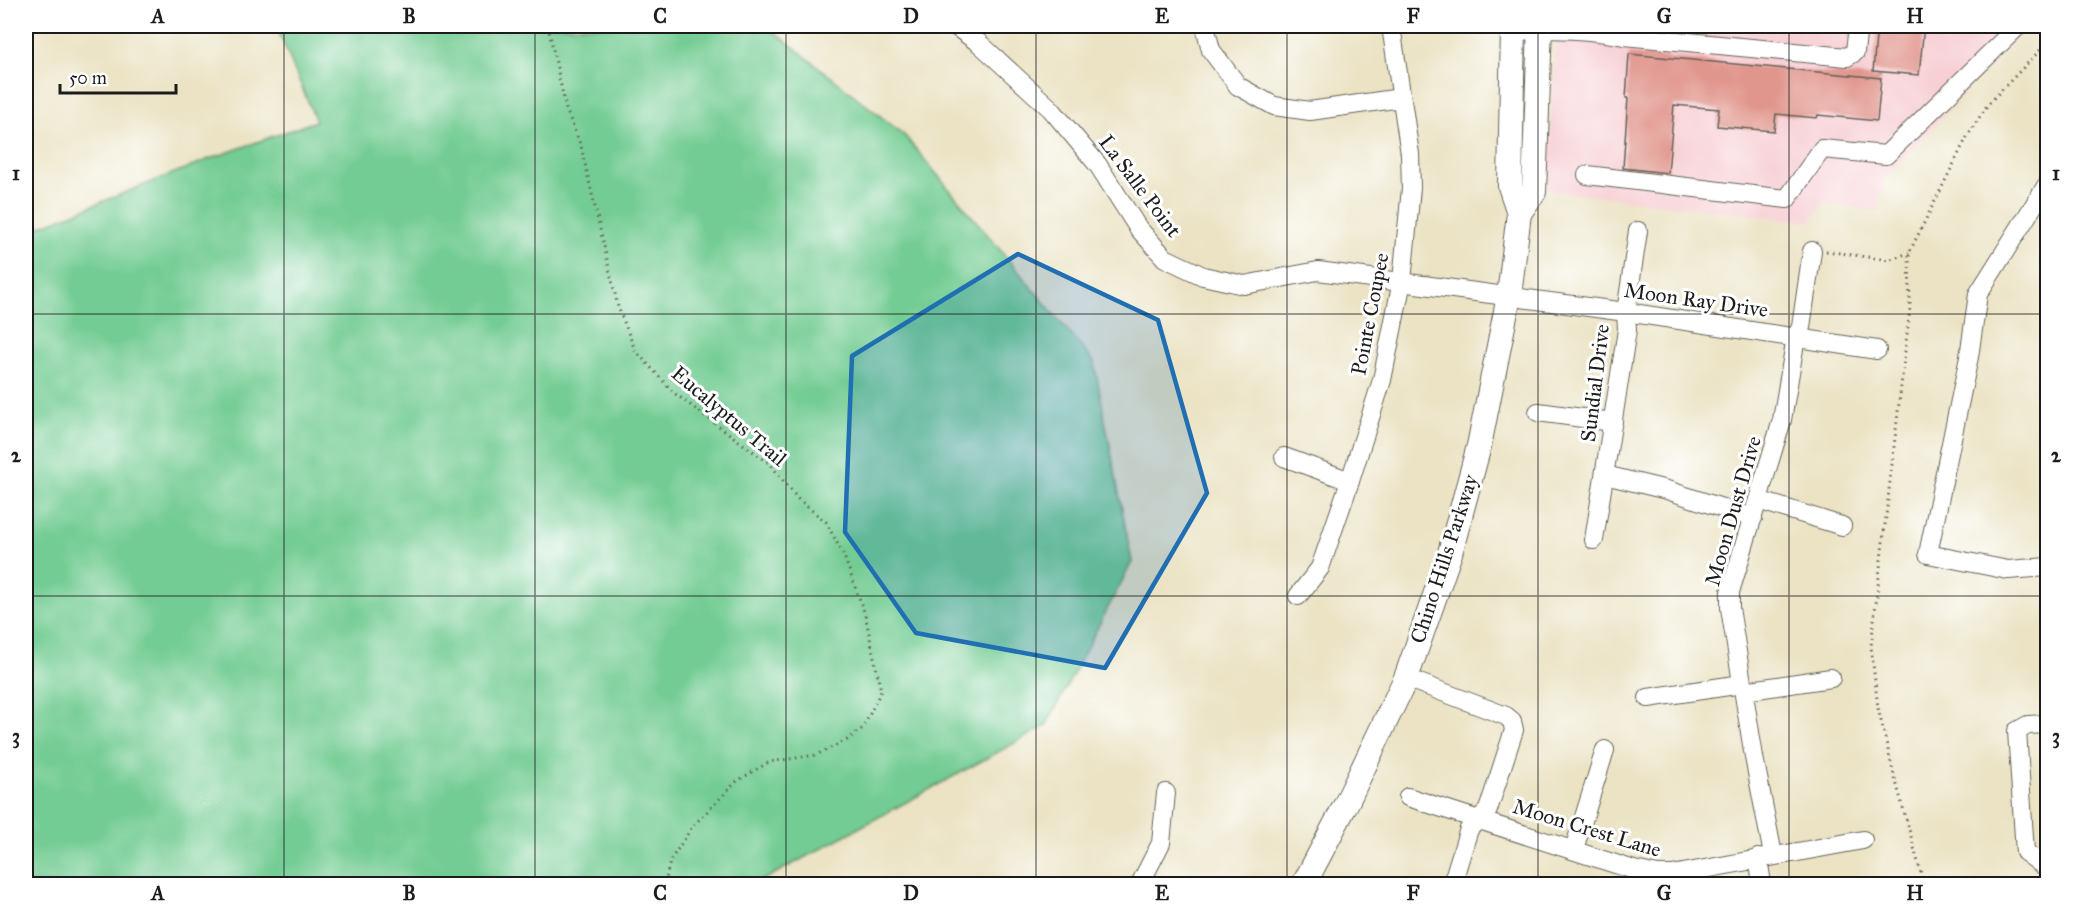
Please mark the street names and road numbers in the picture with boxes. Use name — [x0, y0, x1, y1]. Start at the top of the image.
street label: La Salle Point — [1093, 130, 1187, 243]
street label: Pointe Coupee — [1345, 250, 1395, 377]
street label: Moon Ray Drive — [1622, 277, 1770, 323]
street label: Sundial Drive — [1575, 322, 1615, 443]
street label: Eucalyptus Trail — [666, 360, 792, 472]
street label: Moon Dust Drive — [1699, 433, 1767, 589]
street label: Chino Hills Parkway — [1404, 470, 1484, 647]
street label: Moon Crest Lane — [1510, 793, 1665, 863]

